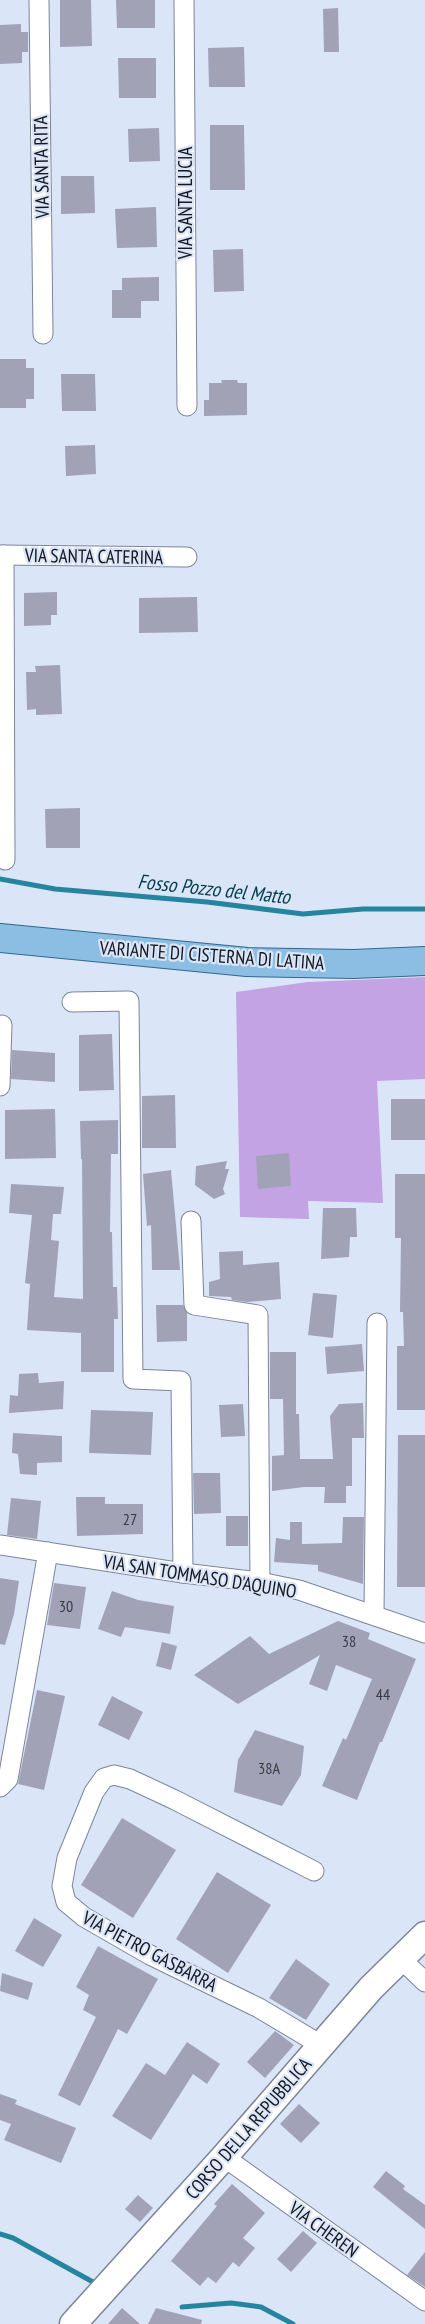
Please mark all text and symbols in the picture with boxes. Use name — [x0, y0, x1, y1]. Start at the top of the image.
street label: VIA SANTA RITA — [28, 115, 54, 220]
street label: VIA SANTA LUCIA — [173, 147, 197, 260]
street label: VIA SANTA CATERINA — [24, 543, 163, 569]
water label: Fosso Pozzo del Matto — [136, 868, 293, 910]
street label: VARIANTE DI CISTERNA DI LATINA — [98, 935, 325, 975]
house number: 27 — [123, 1509, 137, 1529]
street label: VIA SAN TOMMASO D'AQUINO — [101, 1549, 298, 1603]
house number: 30 — [59, 1596, 73, 1616]
house number: 38 — [342, 1631, 356, 1651]
house number: 44 — [376, 1684, 390, 1704]
house number: 38A — [258, 1758, 280, 1778]
street label: VIA PIETRO GASBARRA — [77, 1905, 222, 1997]
street label: CORSO DELLA REPUBBLICA — [180, 2052, 316, 2204]
street label: VIA CHEREN — [284, 2195, 363, 2262]

